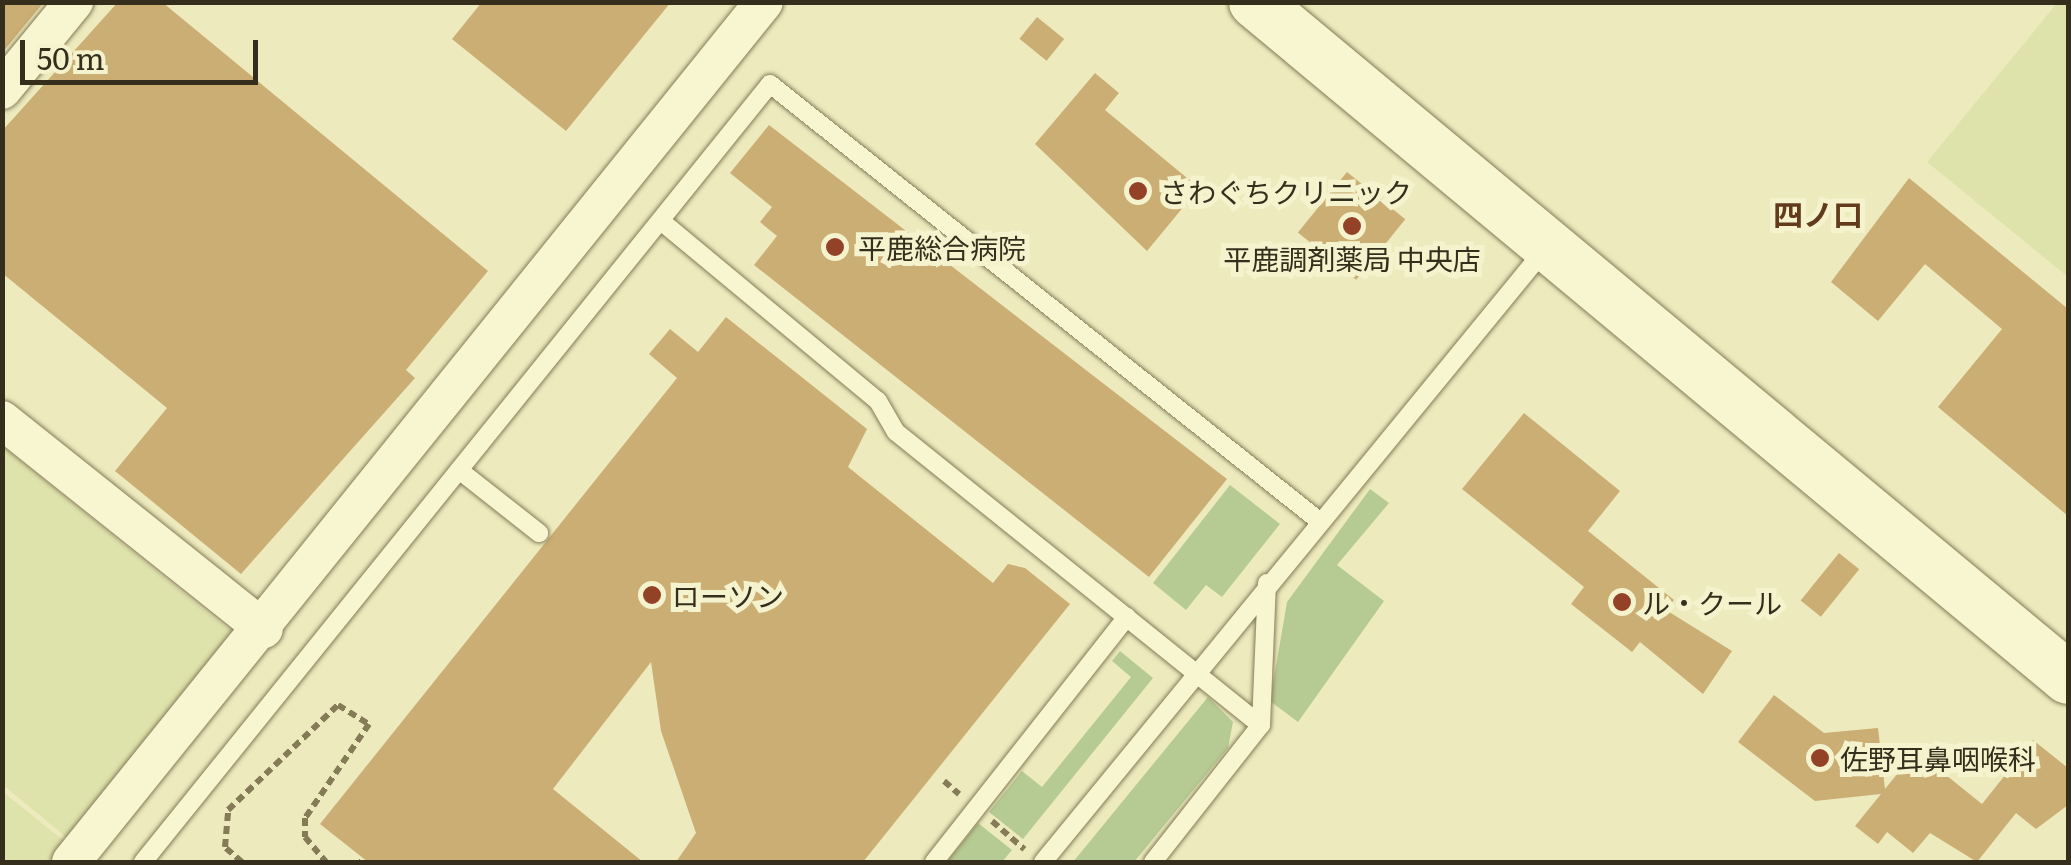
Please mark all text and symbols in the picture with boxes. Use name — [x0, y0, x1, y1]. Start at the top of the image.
scale bar — [25, 20, 262, 82]
text: 50 m — [37, 35, 105, 79]
place label: さわぐちクリニック — [1160, 174, 1412, 208]
marker: さわぐちクリニック — [1125, 178, 1151, 204]
district label: 四ノ口 — [1773, 195, 1863, 231]
marker: 平鹿調剤薬局 中央店 — [1341, 215, 1363, 237]
place label: 平鹿総合病院 — [858, 230, 1026, 264]
marker: 平鹿総合病院 — [822, 234, 848, 260]
place label: 平鹿調剤薬局 中央店 — [1223, 241, 1481, 275]
place label: ローソン — [672, 578, 784, 612]
marker: ローソン — [641, 584, 663, 606]
place label: ル・クール — [1642, 585, 1782, 619]
marker: ル・クール — [1611, 591, 1633, 613]
place label: 佐野耳鼻咽喉科 — [1840, 741, 2036, 775]
marker: 佐野耳鼻咽喉科 — [1809, 747, 1831, 769]

